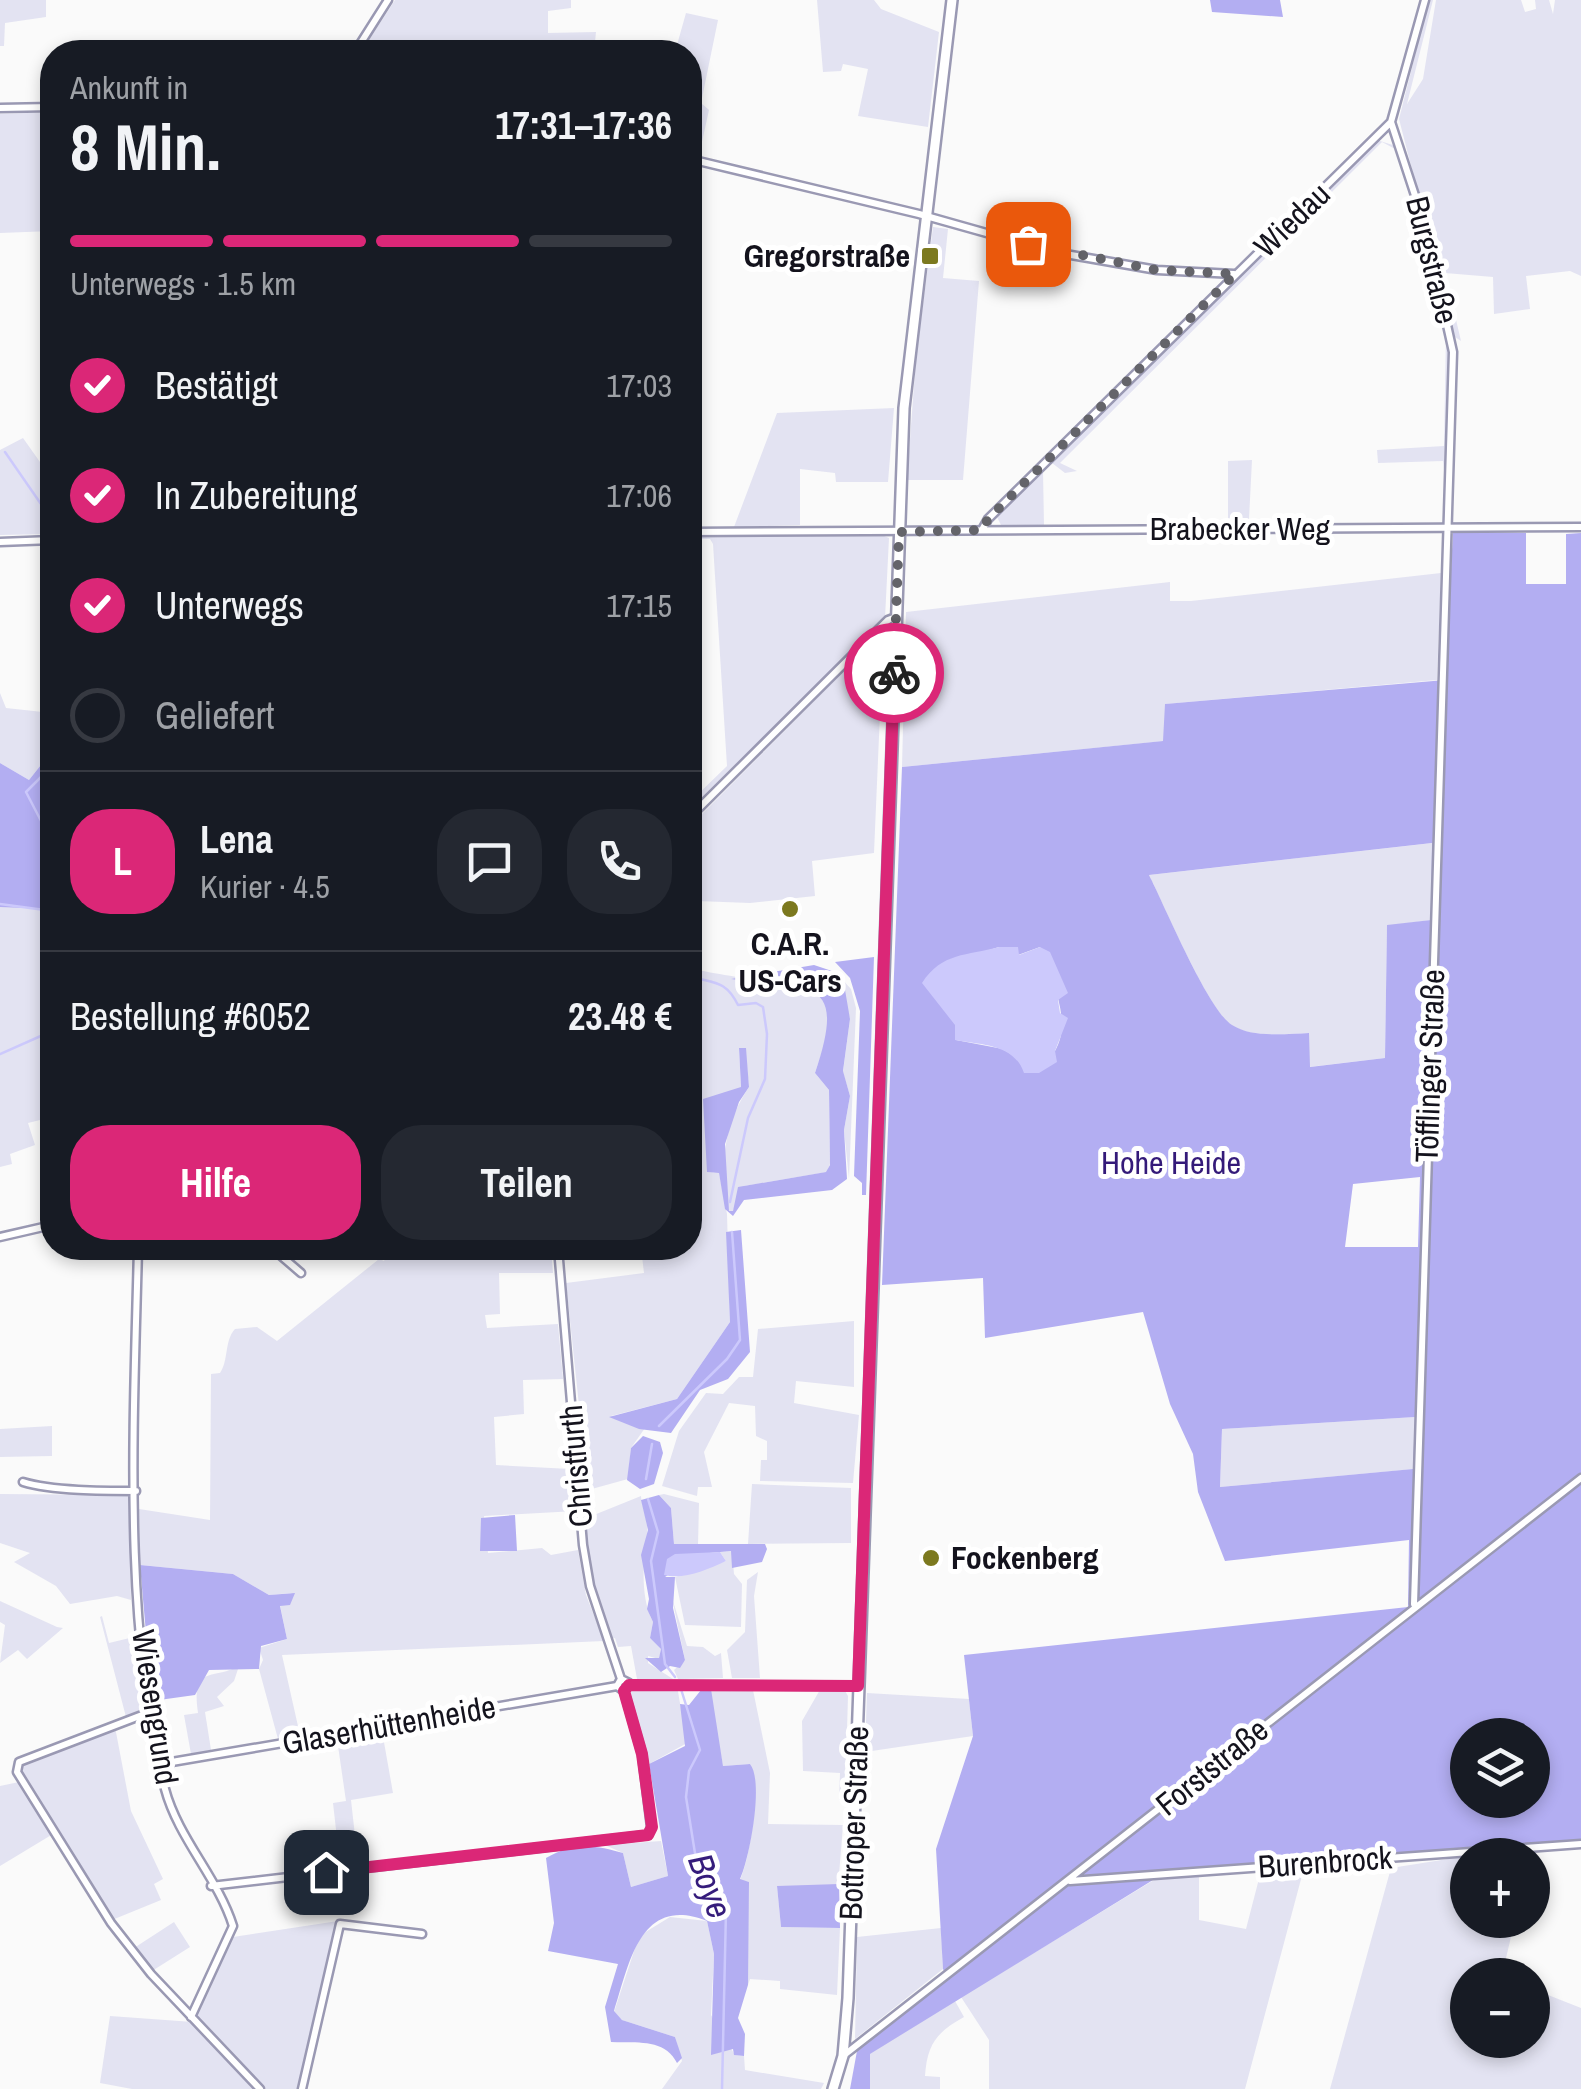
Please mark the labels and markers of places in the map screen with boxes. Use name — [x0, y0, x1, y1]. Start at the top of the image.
pin — [986, 202, 1071, 287]
place label: Gregorstraße — [744, 234, 910, 277]
marker: Gregorstraße — [919, 245, 941, 267]
marker: C.A.R. US-Cars — [779, 898, 801, 920]
place label: C.A.R. US-Cars — [738, 922, 842, 1002]
place label: Fockenberg — [951, 1536, 1098, 1579]
marker: Fockenberg — [920, 1547, 942, 1569]
pin — [284, 1830, 369, 1915]

